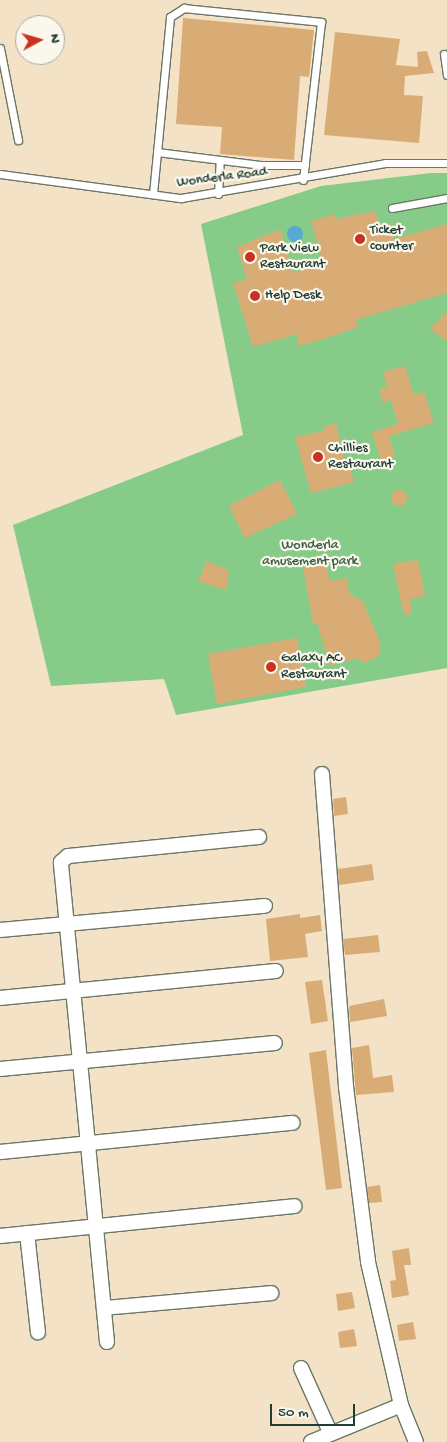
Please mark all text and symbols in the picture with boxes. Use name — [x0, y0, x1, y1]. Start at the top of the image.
north arrow — [15, 15, 65, 65]
text: N — [45, 33, 63, 44]
street label: Wonderla Road — [176, 164, 268, 192]
place label: Ticket counter — [370, 223, 413, 256]
marker: Ticket counter — [354, 233, 366, 245]
place label: Park View Restaurant — [260, 241, 325, 274]
marker: Park View Restaurant — [244, 251, 256, 263]
place label: Help Desk — [265, 288, 321, 304]
marker: Help Desk — [249, 290, 261, 302]
place label: Chillies Restaurant — [328, 441, 393, 474]
marker: Chillies Restaurant — [312, 451, 324, 463]
park label: Wonderla amusement park — [262, 538, 358, 570]
place label: Galaxy AC Restaurant — [281, 651, 346, 684]
marker: Galaxy AC Restaurant — [265, 661, 277, 673]
scale bar — [272, 1394, 357, 1426]
text: 50 m — [278, 1404, 309, 1422]

